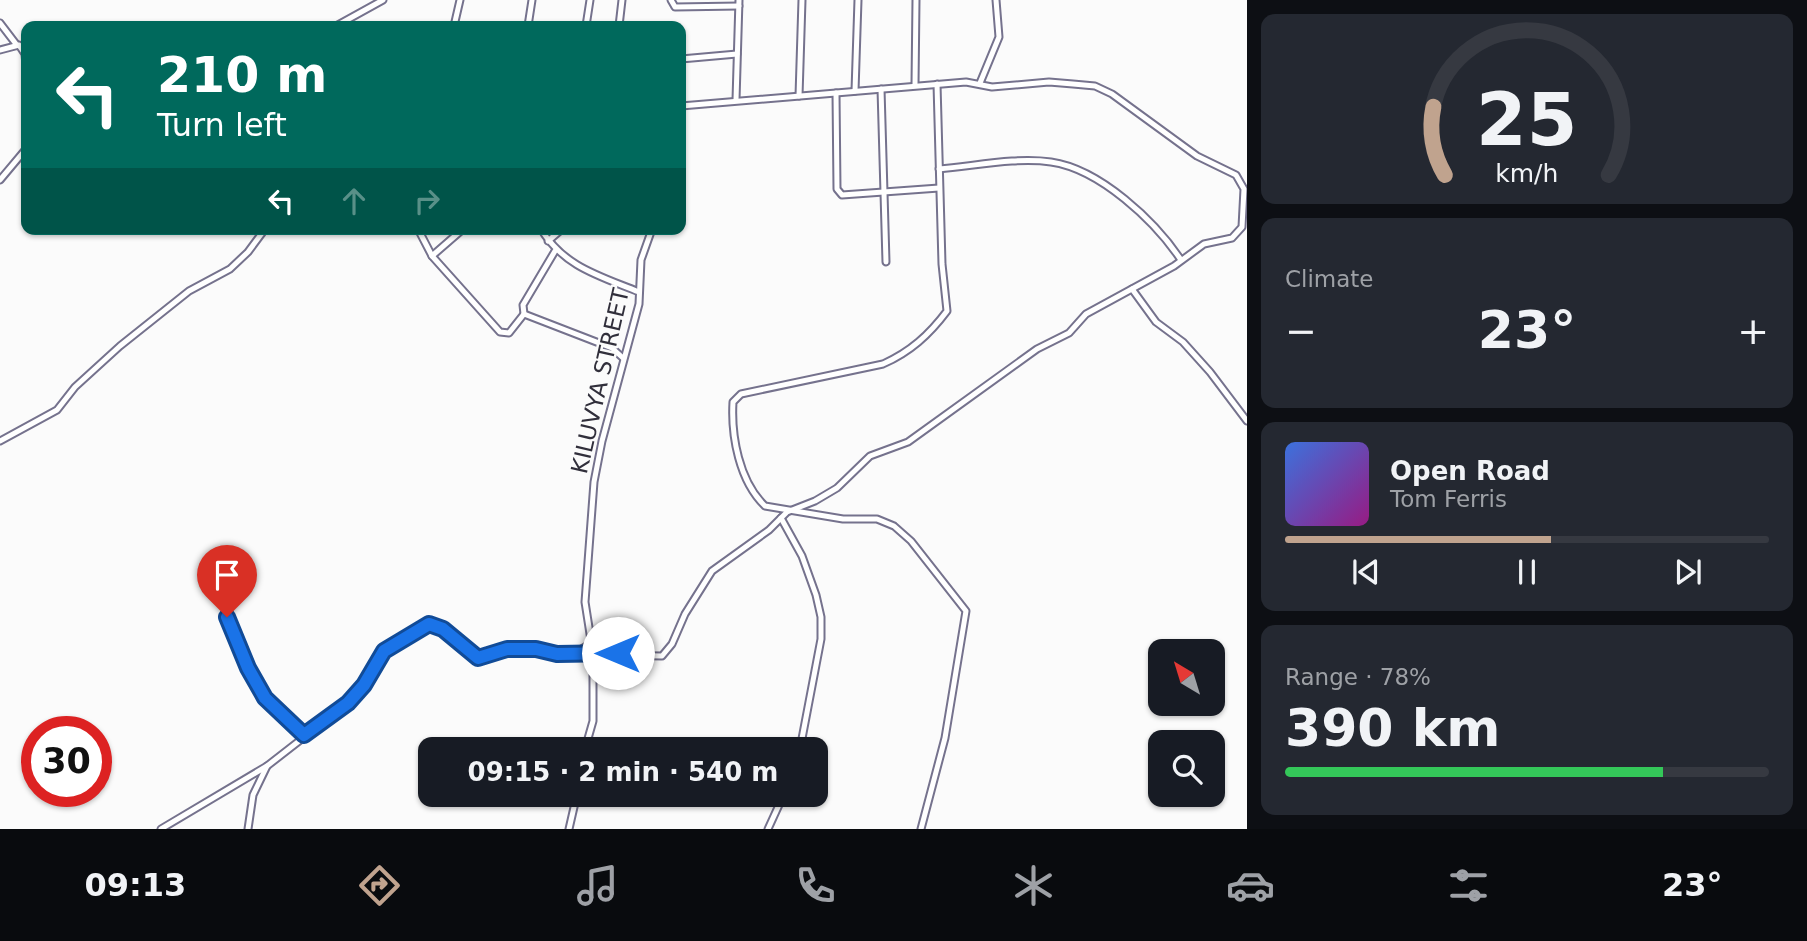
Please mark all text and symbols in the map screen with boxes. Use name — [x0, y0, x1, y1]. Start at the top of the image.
text: 210 m — [157, 47, 327, 104]
icon: left — [42, 49, 133, 140]
text: 25 — [1476, 77, 1578, 162]
text: Turn left — [157, 106, 287, 144]
text: km/h — [1495, 159, 1559, 188]
icon: left — [262, 182, 300, 220]
icon: ahead — [335, 182, 373, 220]
icon: right — [408, 182, 446, 220]
text: Climate — [1285, 266, 1374, 292]
street label: KILUVYA STREET — [566, 285, 634, 476]
text: 23° — [1478, 300, 1576, 360]
text: − — [1285, 309, 1317, 353]
text: + — [1737, 309, 1769, 353]
text: Open Road — [1390, 456, 1550, 486]
text: Tom Ferris — [1390, 486, 1507, 512]
pin — [197, 545, 257, 617]
icon: previous — [1347, 553, 1385, 591]
icon: pause — [1508, 553, 1546, 591]
icon: next — [1669, 553, 1707, 591]
icon: arrive — [208, 556, 246, 594]
position arrow — [581, 616, 655, 690]
north arrow — [1148, 639, 1225, 716]
map controls — [1148, 639, 1225, 807]
text: Range · 78% — [1285, 664, 1431, 690]
text: 390 km — [1285, 698, 1500, 758]
speed limit sign: 30 — [21, 716, 112, 807]
button: search — [1148, 730, 1225, 807]
text: 09:15 · 2 min · 540 m — [468, 757, 778, 787]
icon: directions — [355, 861, 404, 910]
icon: music — [573, 861, 622, 910]
icon: phone — [791, 861, 840, 910]
icon: climate — [1009, 861, 1058, 910]
icon: car — [1226, 861, 1275, 910]
icon: filters — [1444, 861, 1493, 910]
text: 09:13 — [84, 866, 186, 904]
text: 23° — [1662, 866, 1722, 904]

